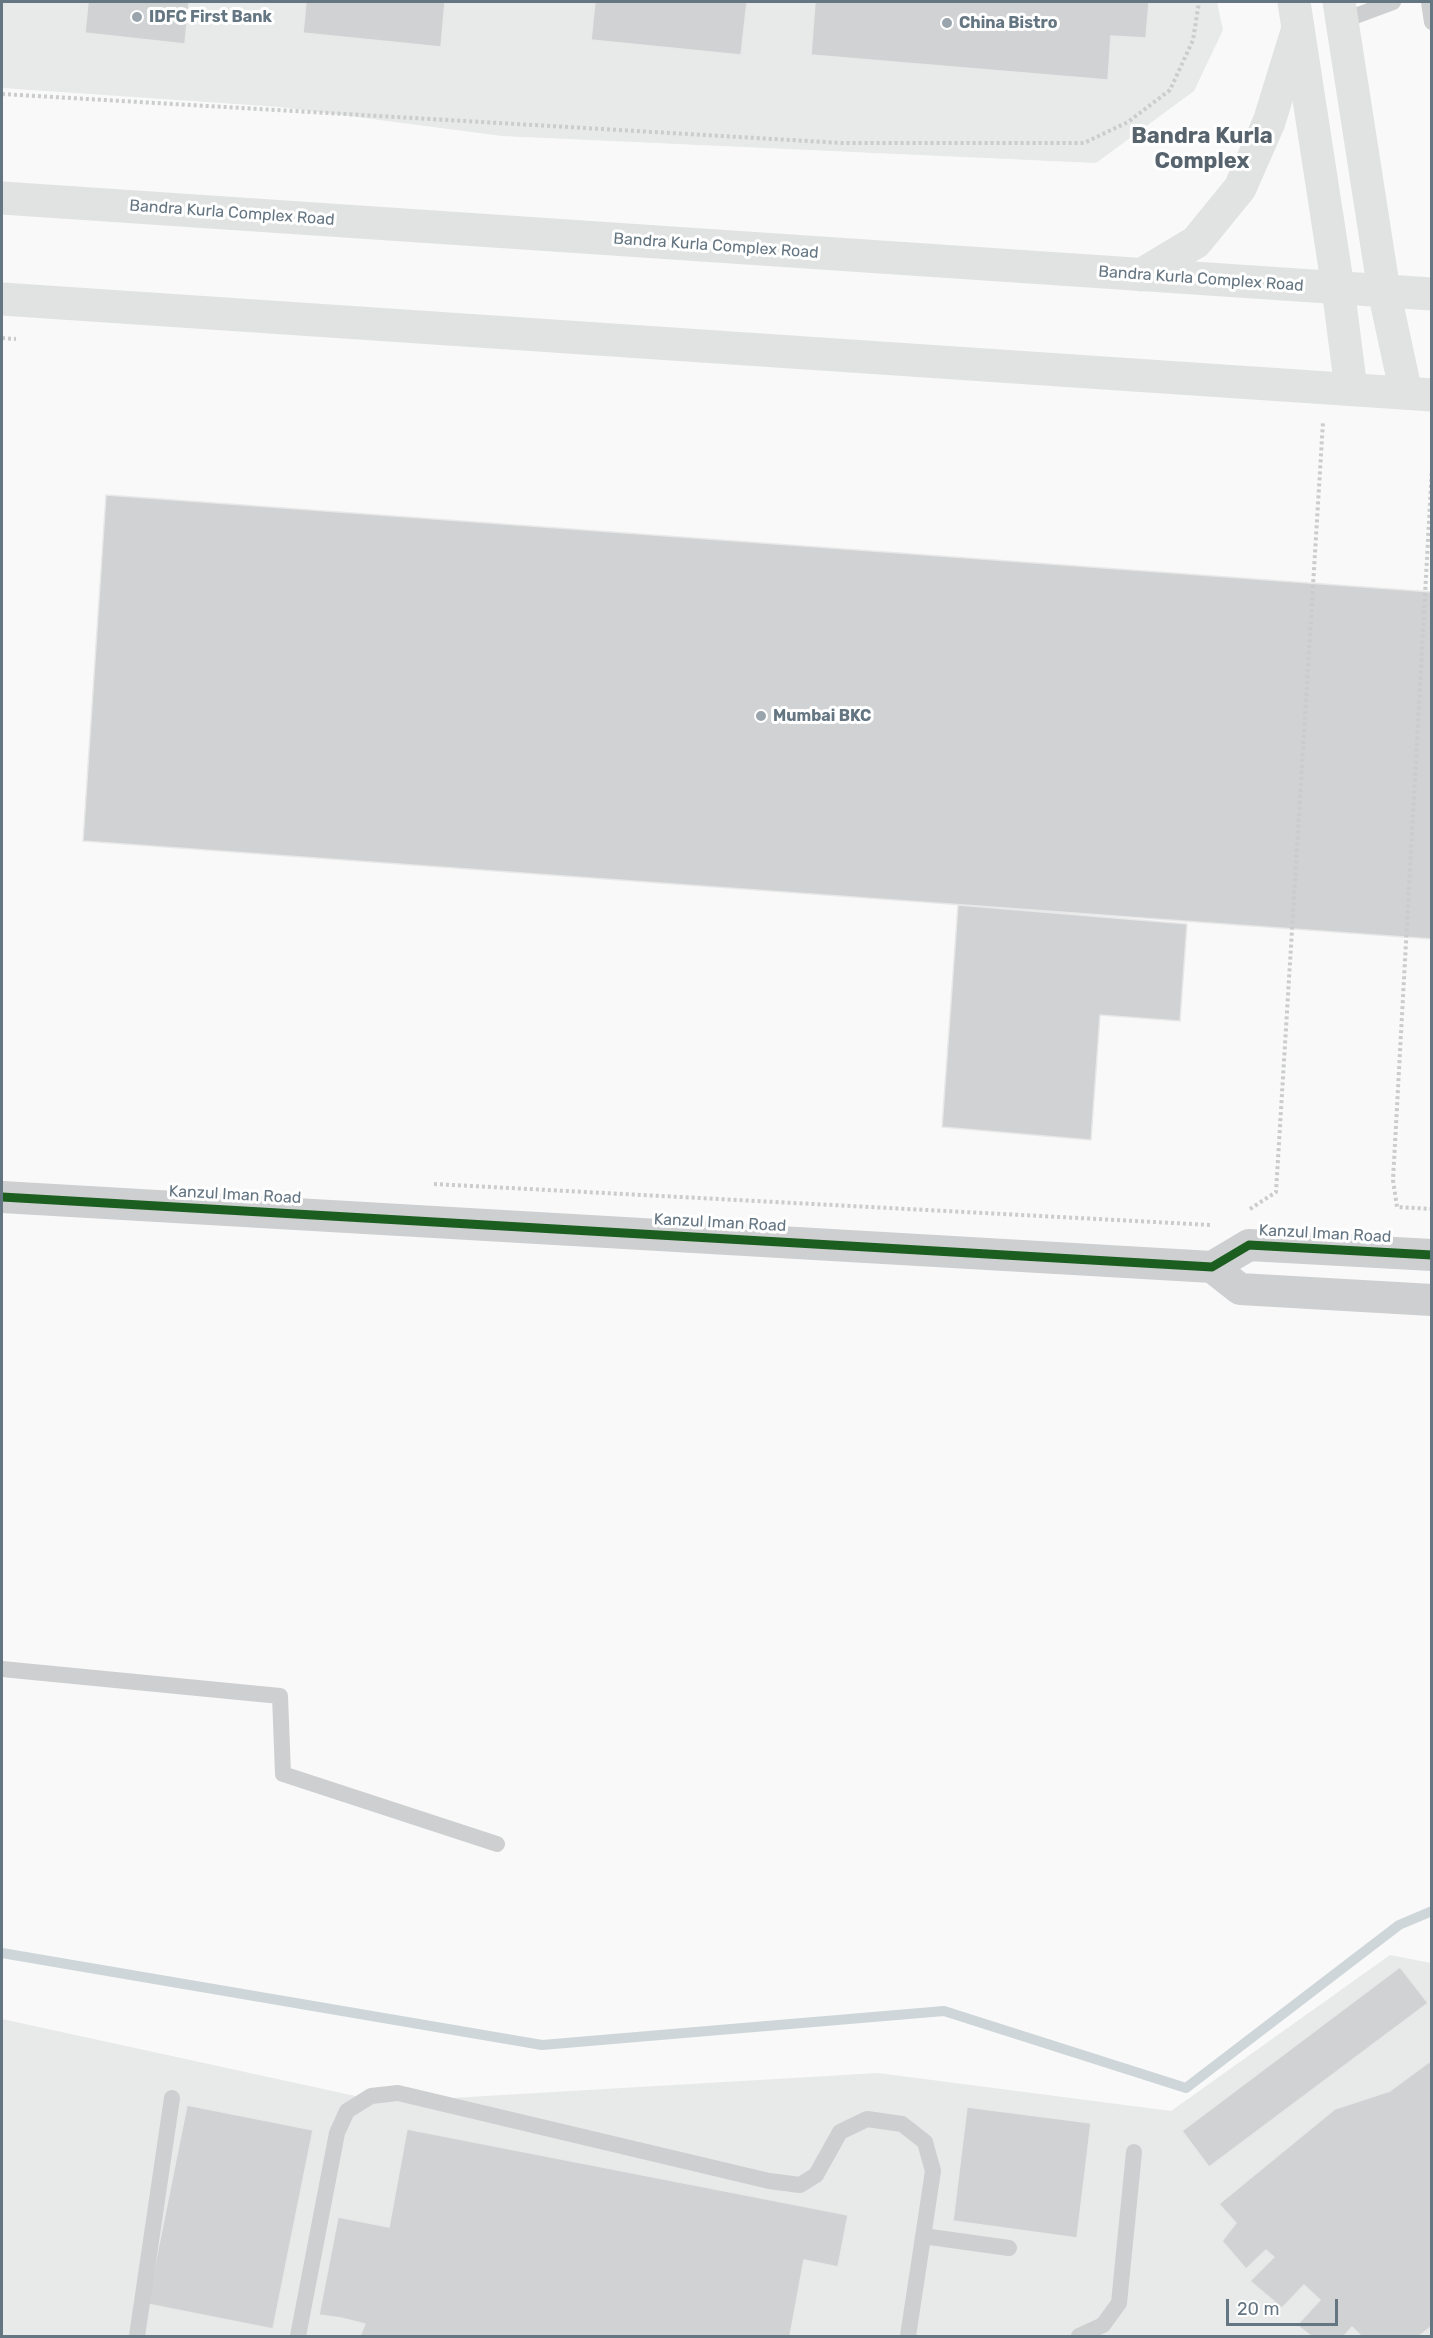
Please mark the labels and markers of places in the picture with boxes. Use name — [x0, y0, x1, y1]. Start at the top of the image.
place label: IDFC First Bank — [149, 7, 272, 27]
marker: IDFC First Bank — [130, 10, 144, 24]
place label: China Bistro — [959, 13, 1057, 33]
marker: China Bistro — [940, 16, 954, 30]
place label: Mumbai BKC — [773, 706, 871, 726]
marker: Mumbai BKC — [754, 709, 768, 723]

